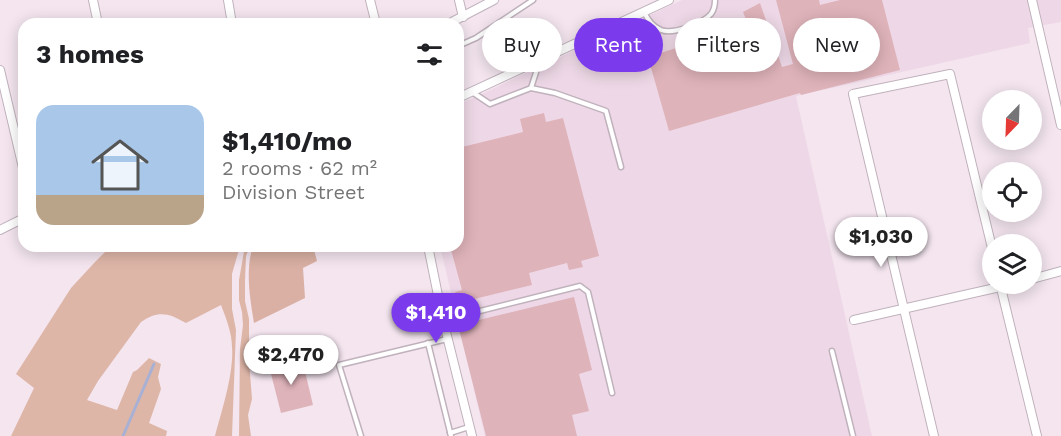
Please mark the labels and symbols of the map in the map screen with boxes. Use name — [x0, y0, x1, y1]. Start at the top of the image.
north arrow — [982, 90, 1042, 150]
pin: $1,030 — [832, 217, 930, 268]
pin: $1,410 — [387, 293, 485, 344]
pin: $2,470 — [242, 335, 340, 386]

